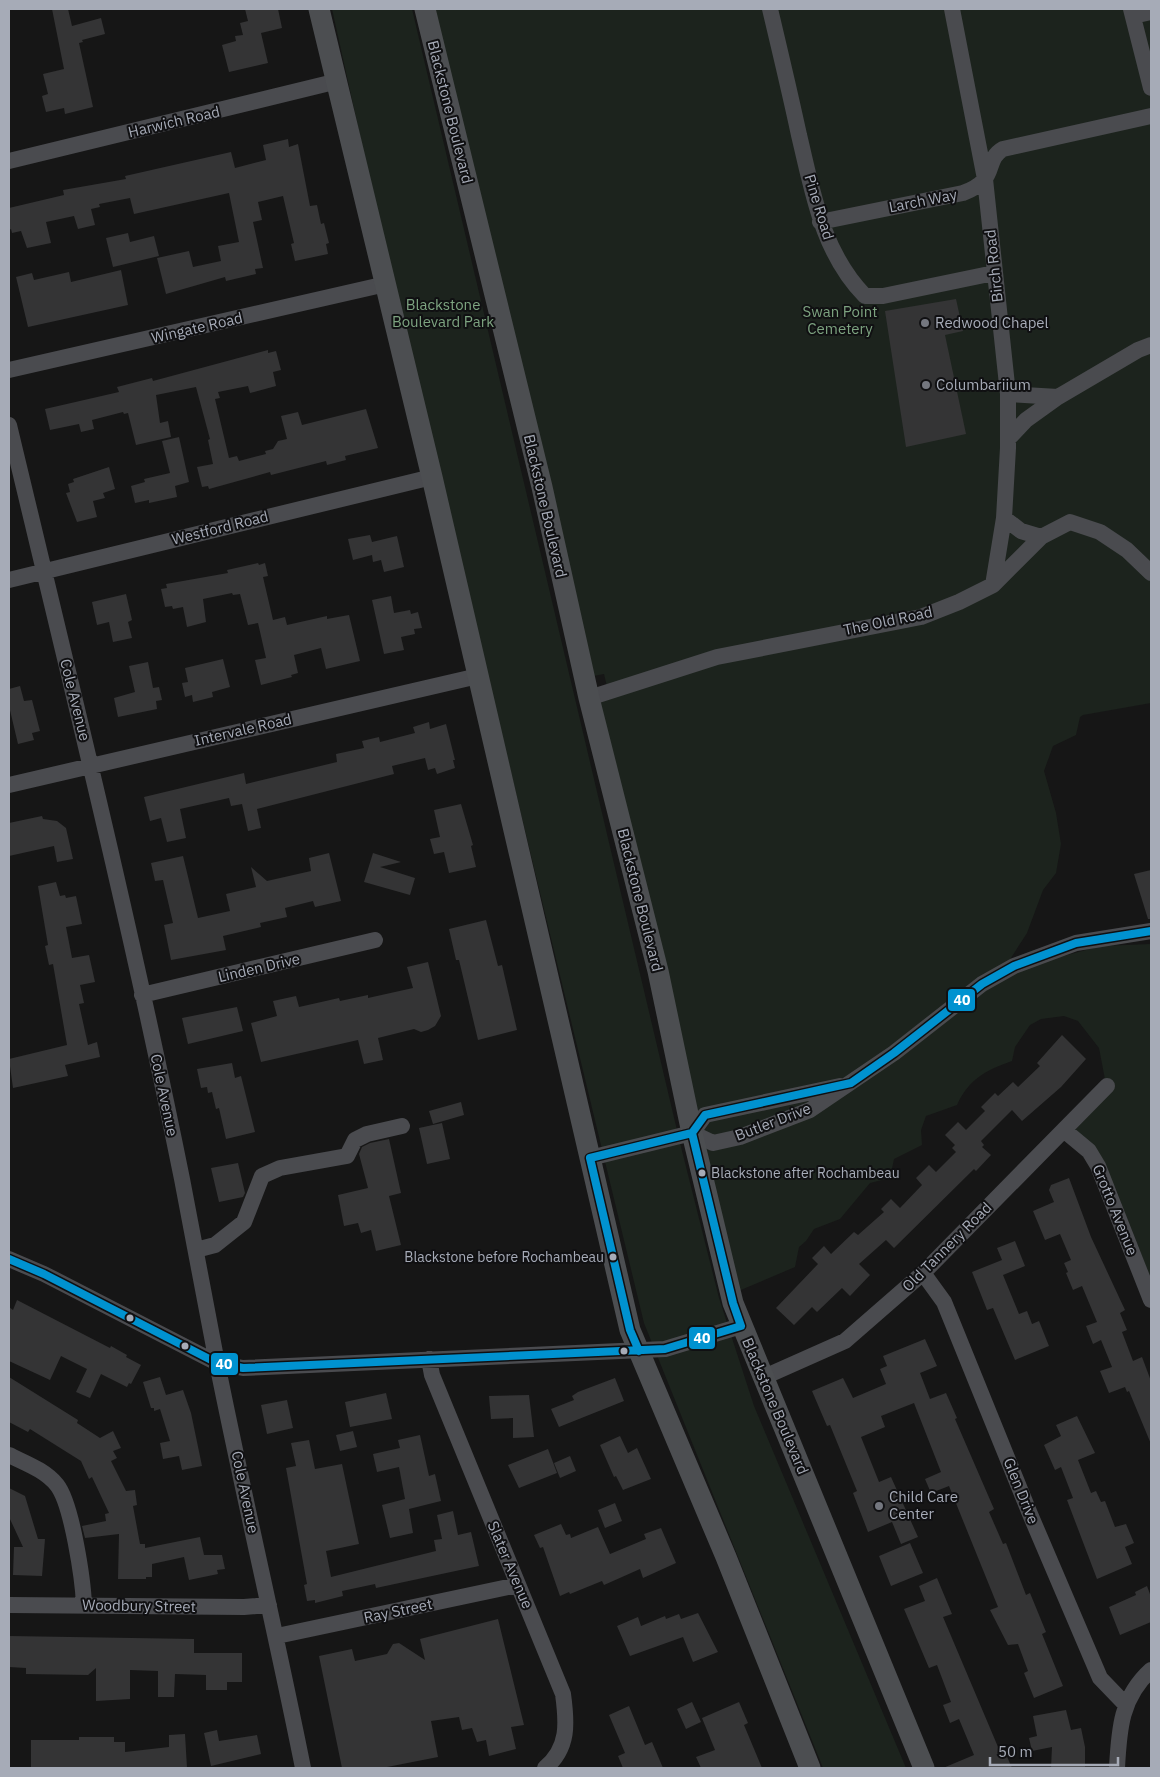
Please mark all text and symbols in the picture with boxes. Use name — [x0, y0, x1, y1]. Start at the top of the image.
street label: Blackstone Boulevard — [424, 38, 477, 185]
street label: Harwich Road — [126, 102, 222, 141]
street label: Pine Road — [801, 172, 838, 242]
street label: Larch Way — [887, 184, 959, 216]
street label: Birch Road — [980, 229, 1007, 303]
park label: Blackstone Boulevard Park — [392, 295, 494, 331]
park label: Swan Point Cemetery — [803, 302, 877, 338]
street label: Wingate Road — [149, 308, 244, 347]
place label: Redwood Chapel — [935, 313, 1049, 332]
marker: Redwood Chapel — [919, 317, 931, 329]
place label: Columbariium — [936, 375, 1031, 394]
marker: Columbariium — [920, 379, 932, 391]
street label: Blackstone Boulevard — [520, 432, 571, 579]
street label: Westford Road — [170, 506, 270, 549]
street label: The Old Road — [842, 602, 934, 639]
street label: Cole Avenue — [56, 657, 95, 743]
street label: Intervale Road — [192, 709, 293, 750]
street label: Blackstone Boulevard — [614, 826, 667, 973]
street label: Linden Drive — [216, 949, 302, 986]
line badge: 40 — [947, 988, 976, 1012]
text: 40 — [954, 991, 970, 1009]
street label: Cole Avenue — [147, 1052, 182, 1138]
street label: Butler Drive — [732, 1098, 813, 1145]
street label: Grotto Avenue — [1089, 1161, 1142, 1258]
place label: Blackstone after Rochambeau — [711, 1164, 900, 1182]
marker: Blackstone after Rochambeau — [697, 1168, 707, 1178]
street label: Old Tannery Road — [898, 1198, 995, 1295]
place label: Blackstone before Rochambeau — [404, 1248, 604, 1266]
marker: Blackstone before Rochambeau — [608, 1252, 618, 1262]
unlabelled marker — [125, 1313, 135, 1323]
line badge: 40 — [688, 1326, 716, 1350]
text: 40 — [694, 1329, 710, 1347]
street label: Blackstone Boulevard — [738, 1335, 813, 1477]
unlabelled marker — [180, 1341, 190, 1351]
unlabelled marker — [619, 1346, 629, 1356]
line badge: 40 — [210, 1352, 239, 1376]
text: 40 — [216, 1355, 232, 1373]
street label: Cole Avenue — [228, 1449, 263, 1535]
street label: Glen Drive — [1000, 1455, 1043, 1527]
place label: Child Care Center — [889, 1487, 958, 1523]
marker: Child Care Center — [873, 1500, 885, 1512]
street label: Slater Avenue — [483, 1518, 537, 1611]
street label: Ray Street — [362, 1594, 434, 1627]
street label: Woodbury Street — [82, 1595, 196, 1616]
scale bar — [990, 1734, 1118, 1766]
text: 50 m — [998, 1742, 1033, 1761]

